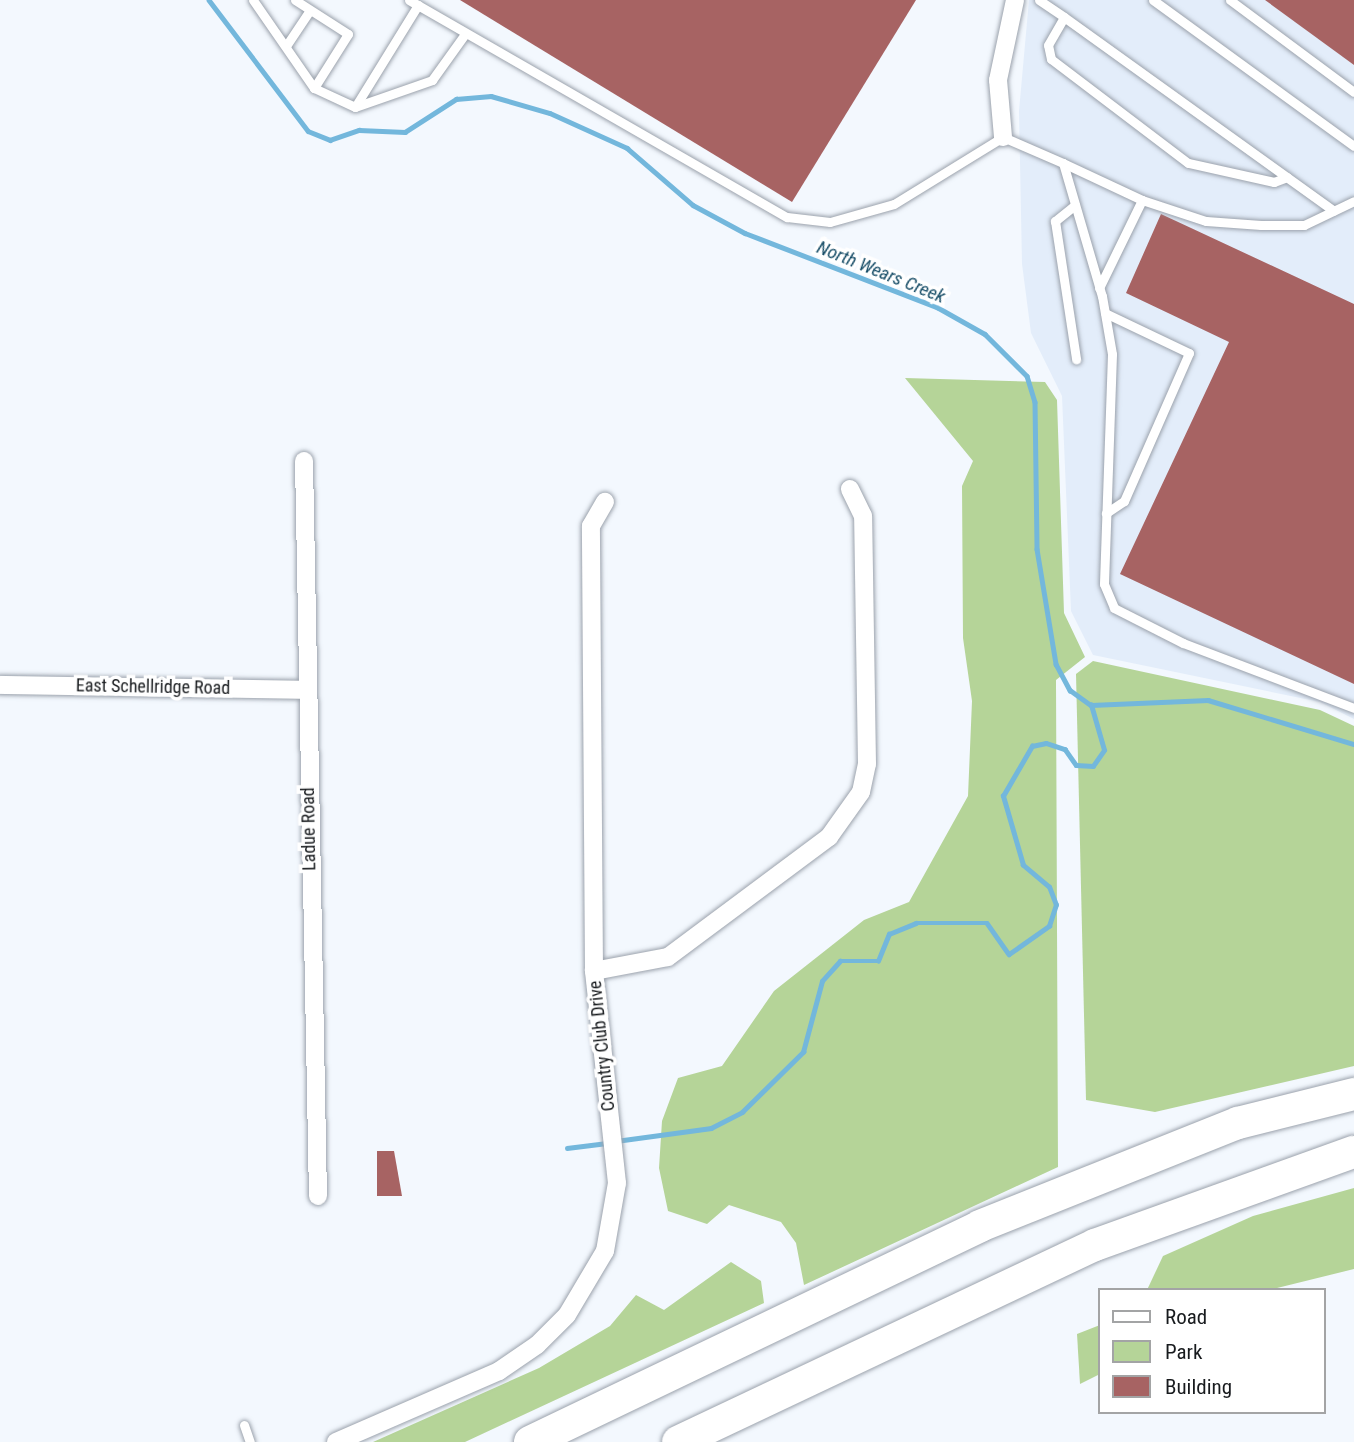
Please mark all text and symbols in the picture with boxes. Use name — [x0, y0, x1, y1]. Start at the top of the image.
water label: North Wears Creek — [813, 236, 949, 308]
street label: East Schellridge Road — [76, 675, 230, 699]
street label: Ladue Road — [297, 787, 321, 871]
street label: Country Club Drive — [584, 980, 620, 1112]
legend — [1098, 1288, 1326, 1414]
text: Road — [1165, 1305, 1207, 1329]
text: Park — [1165, 1340, 1202, 1364]
text: Building — [1165, 1375, 1232, 1399]

